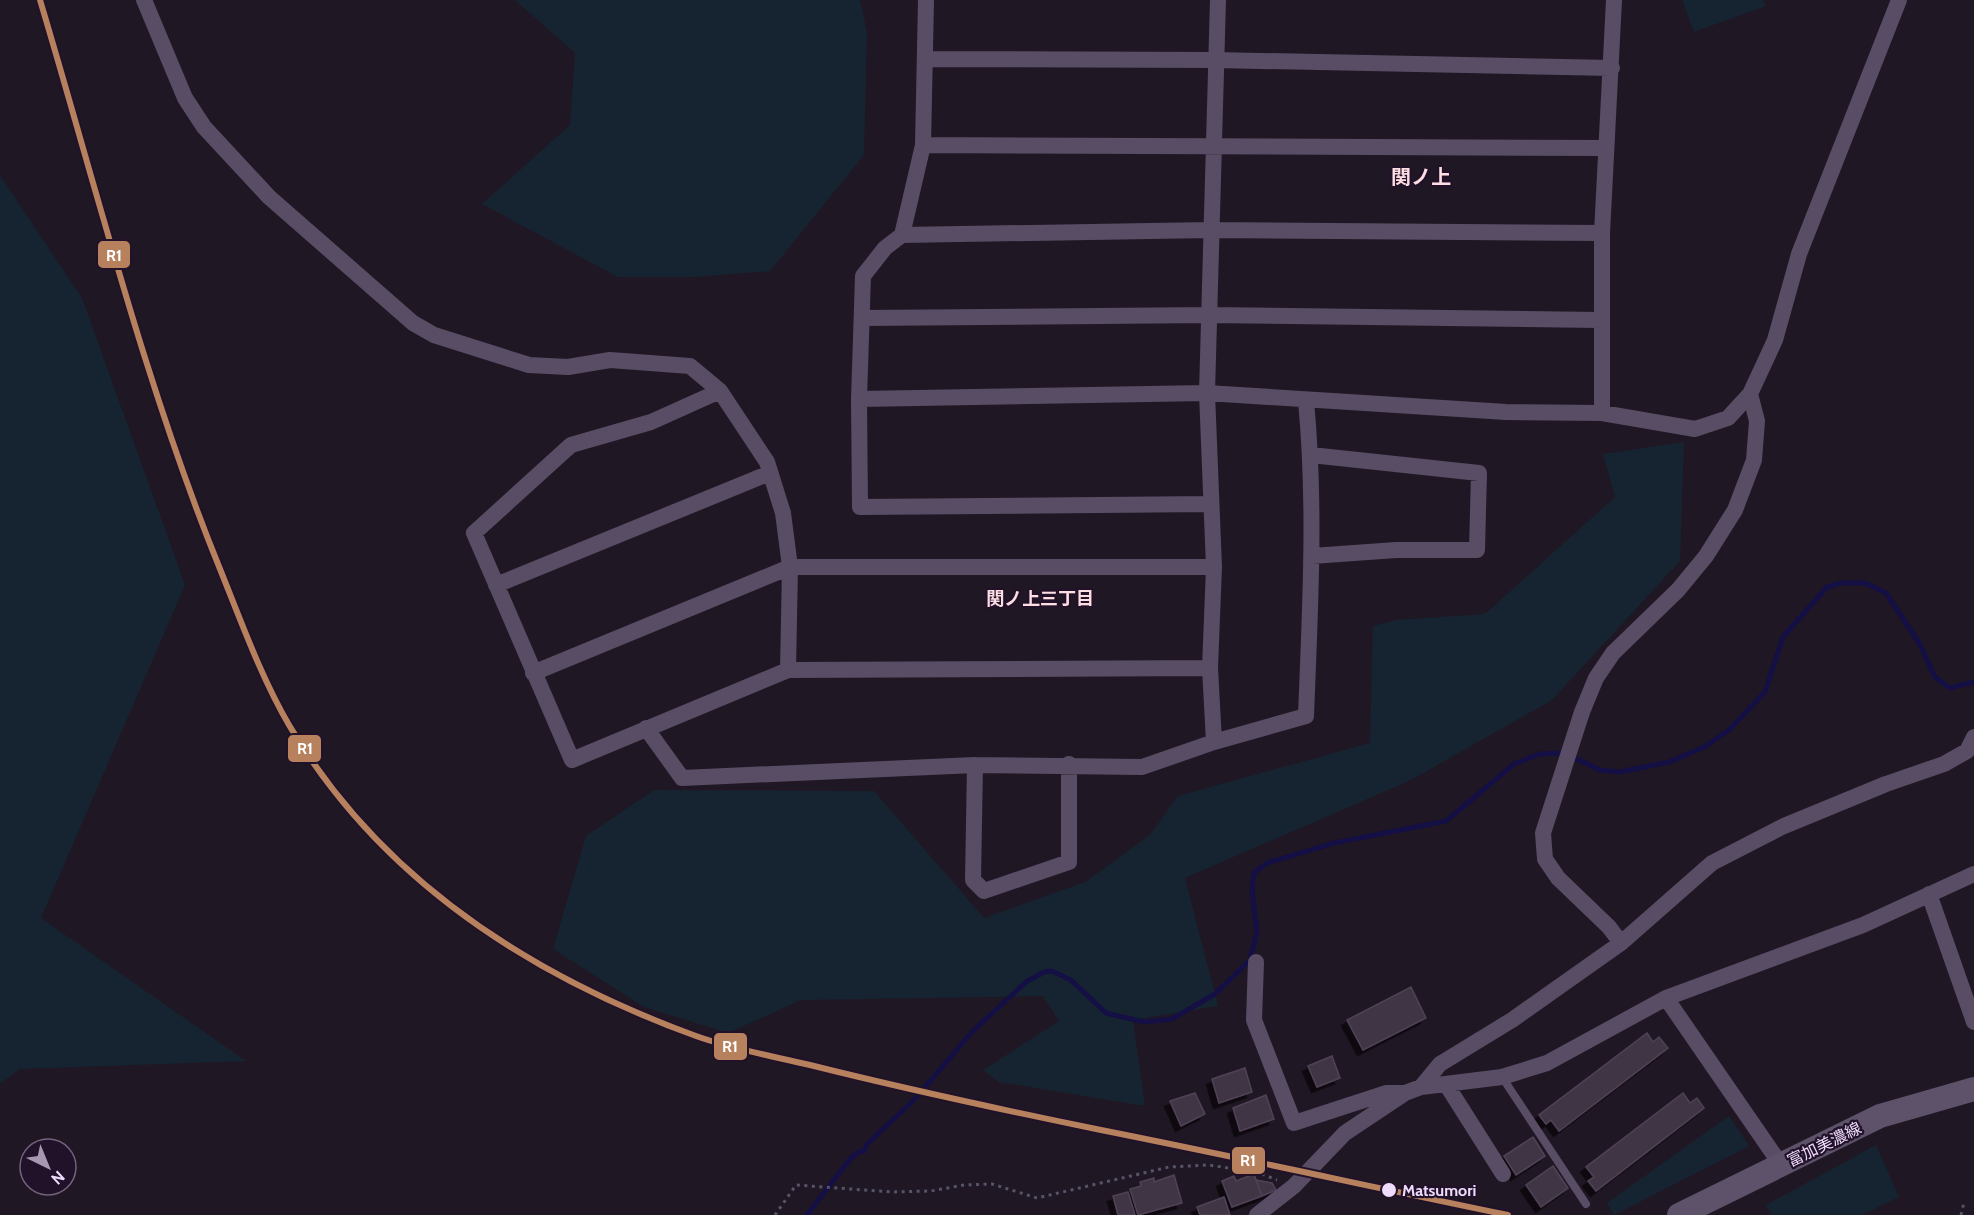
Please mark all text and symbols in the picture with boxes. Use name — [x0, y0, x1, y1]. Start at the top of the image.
district label: 関ノ上 — [1391, 165, 1451, 189]
line badge: R1 — [97, 240, 131, 269]
text: R1 — [106, 246, 122, 265]
district label: 関ノ上三丁目 — [986, 588, 1094, 610]
line badge: R1 — [287, 734, 322, 763]
text: R1 — [297, 739, 313, 758]
line badge: R1 — [713, 1032, 748, 1061]
text: R1 — [722, 1037, 738, 1056]
street label: 富加美濃線 — [1784, 1118, 1864, 1171]
north arrow — [18, 1137, 78, 1197]
line badge: R1 — [1231, 1146, 1266, 1175]
text: R1 — [1240, 1151, 1256, 1170]
text: N — [47, 1167, 69, 1188]
marker: Matsumori — [1380, 1181, 1398, 1199]
place label: Matsumori — [1402, 1181, 1476, 1200]

